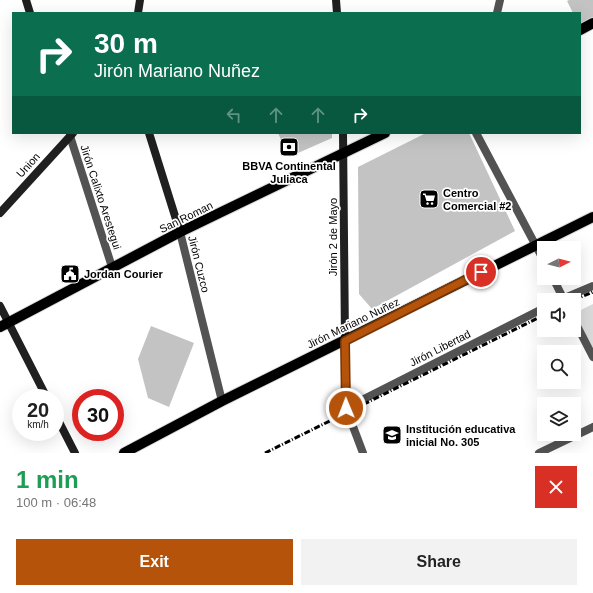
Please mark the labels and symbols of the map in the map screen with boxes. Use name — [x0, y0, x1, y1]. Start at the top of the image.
bank icon: BBVA Continental Juliaca — [278, 136, 300, 158]
street label: Jirón Calixto Arestegui — [78, 143, 124, 251]
street label: Union — [14, 150, 42, 180]
place label: BBVA Continental Juliaca — [242, 160, 336, 185]
place label: Centro Comercial #2 — [443, 187, 511, 212]
supermarket icon: Centro Comercial #2 — [418, 188, 440, 210]
street label: Jirón 2 de Mayo — [327, 198, 339, 276]
street label: San Roman — [157, 199, 215, 235]
street label: Jirón Cuzco — [186, 234, 212, 294]
north arrow — [537, 241, 581, 285]
pin — [464, 255, 498, 289]
public building icon: Jordan Courier — [59, 263, 81, 285]
place label: Jordan Courier — [84, 268, 164, 280]
street label: Jirón Mariano Nuñez — [305, 295, 401, 351]
street label: Jirón Libertad — [408, 328, 472, 368]
position arrow — [325, 387, 367, 429]
speed limit sign: 30 — [72, 389, 124, 441]
place label: Institución educativa inicial No. 305 — [406, 423, 516, 448]
school or university icon: Institución educativa inicial No. 305 — [381, 424, 403, 446]

